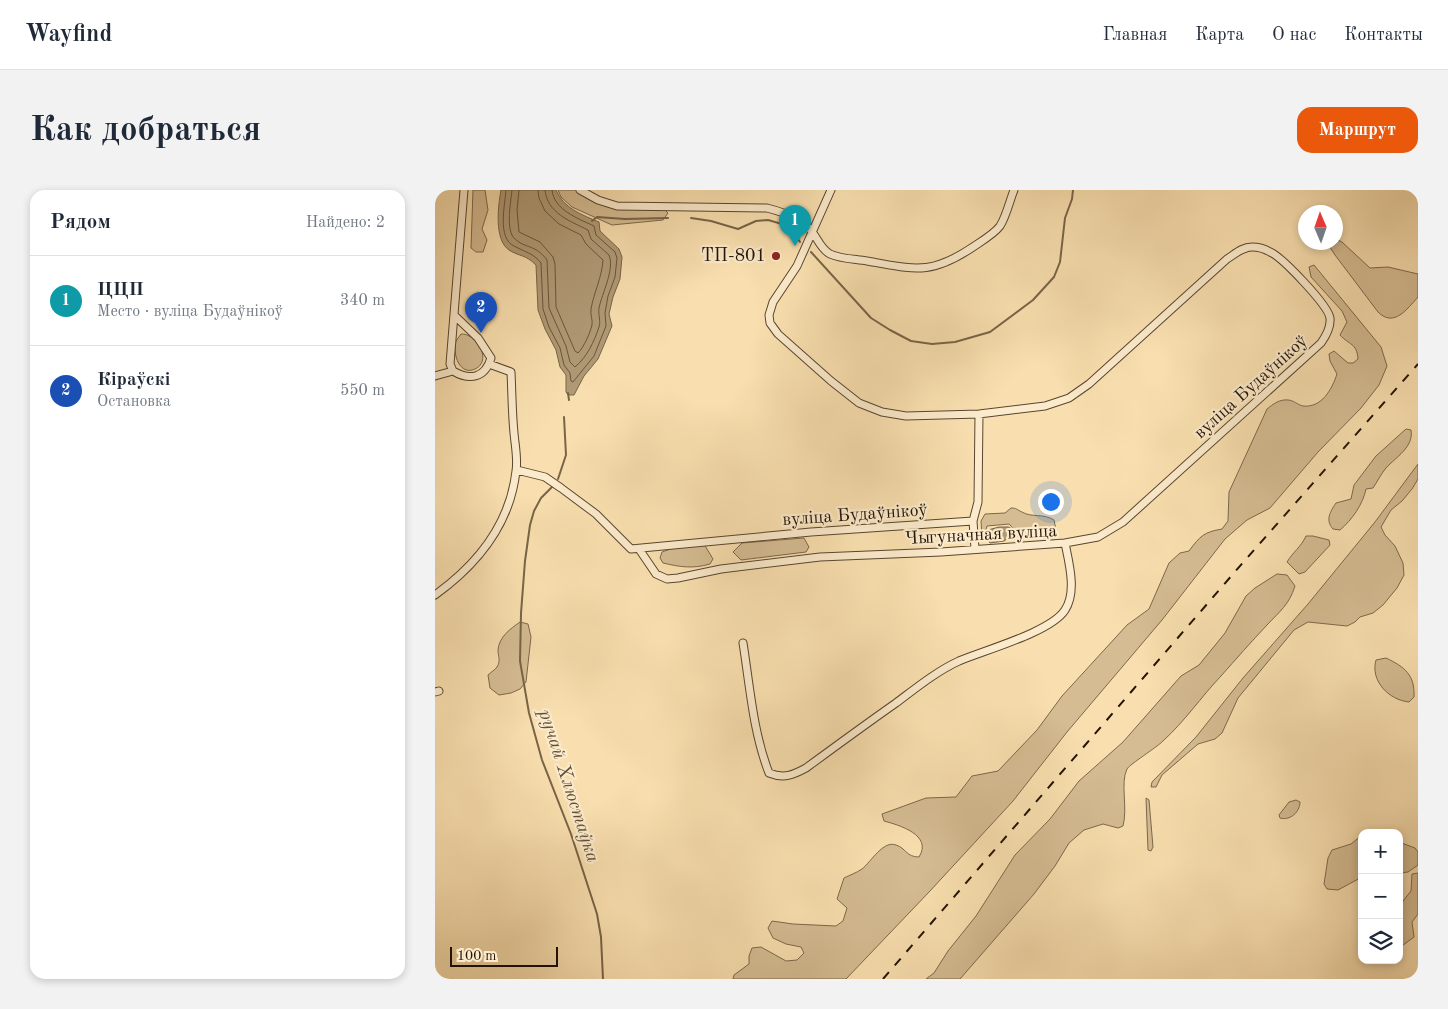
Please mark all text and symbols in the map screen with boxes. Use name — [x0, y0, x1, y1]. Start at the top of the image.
text: Wayfind — [25, 23, 112, 47]
text: Главная — [1103, 26, 1167, 44]
text: Карта — [1195, 26, 1244, 44]
text: О нас — [1272, 26, 1316, 44]
text: Контакты — [1344, 26, 1423, 44]
button: Маршрут — [1297, 107, 1418, 153]
text: Как добраться — [30, 113, 261, 148]
pin: 1 — [779, 205, 811, 246]
north arrow — [1298, 205, 1343, 250]
text: Рядом — [50, 212, 111, 233]
text: Найдено: 2 — [306, 215, 385, 231]
place label: ТП-801 — [701, 247, 766, 265]
marker: ТП-801 — [770, 250, 782, 262]
text: ЦЦП — [97, 281, 144, 300]
pin: 2 — [465, 292, 497, 333]
text: 1 — [61, 293, 71, 309]
text: 340 m — [340, 293, 385, 309]
text: Место · вуліца Будаўнікоў — [97, 304, 283, 320]
street label: вуліца Будаўнікоў — [1191, 331, 1311, 442]
text: Кіраўскі — [97, 371, 170, 390]
text: 2 — [61, 383, 71, 399]
text: 550 m — [340, 383, 385, 399]
text: Остановка — [97, 394, 171, 410]
your location — [1038, 489, 1064, 515]
street label: вуліца Будаўнікоў — [782, 501, 929, 529]
street label: Чыгуначная вуліца — [904, 522, 1058, 548]
water label: ручай Хлюстаўка — [534, 705, 602, 865]
map controls — [1358, 829, 1403, 964]
button: + — [1358, 829, 1403, 874]
button: − — [1358, 874, 1403, 919]
button: layers — [1358, 919, 1403, 964]
scale bar — [450, 944, 557, 967]
text: 100 m — [457, 949, 496, 963]

